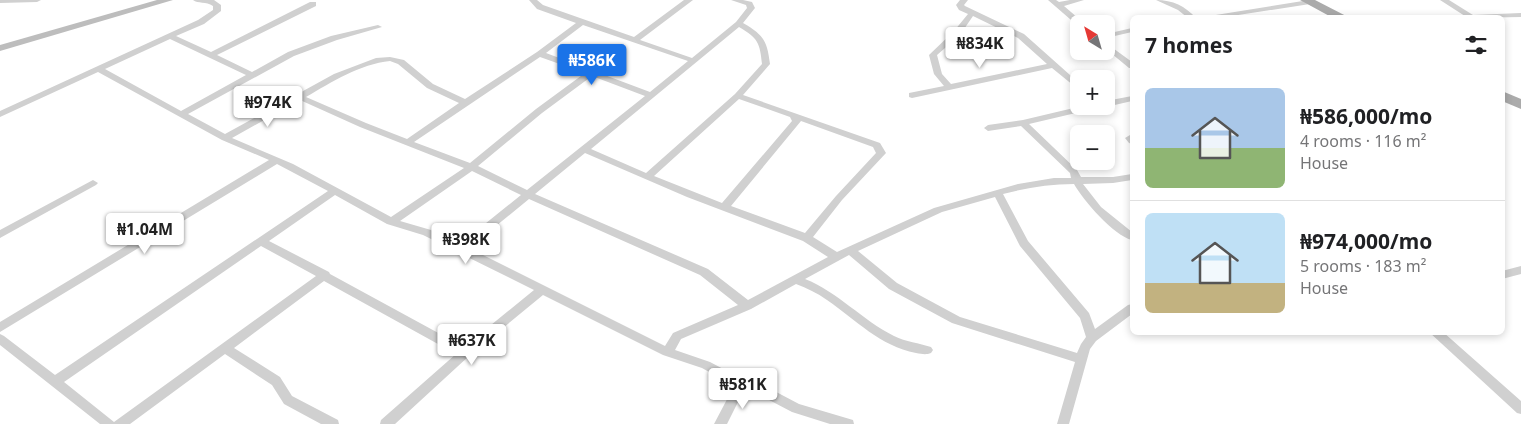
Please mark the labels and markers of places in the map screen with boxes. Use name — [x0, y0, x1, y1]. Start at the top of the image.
pin: ₦834K — [945, 27, 1015, 69]
pin: ₦586K — [557, 44, 627, 86]
pin: ₦974K — [233, 86, 303, 128]
pin: ₦1.04M — [104, 212, 186, 255]
pin: ₦398K — [431, 222, 501, 265]
pin: ₦637K — [437, 324, 507, 366]
pin: ₦581K — [708, 368, 778, 410]

